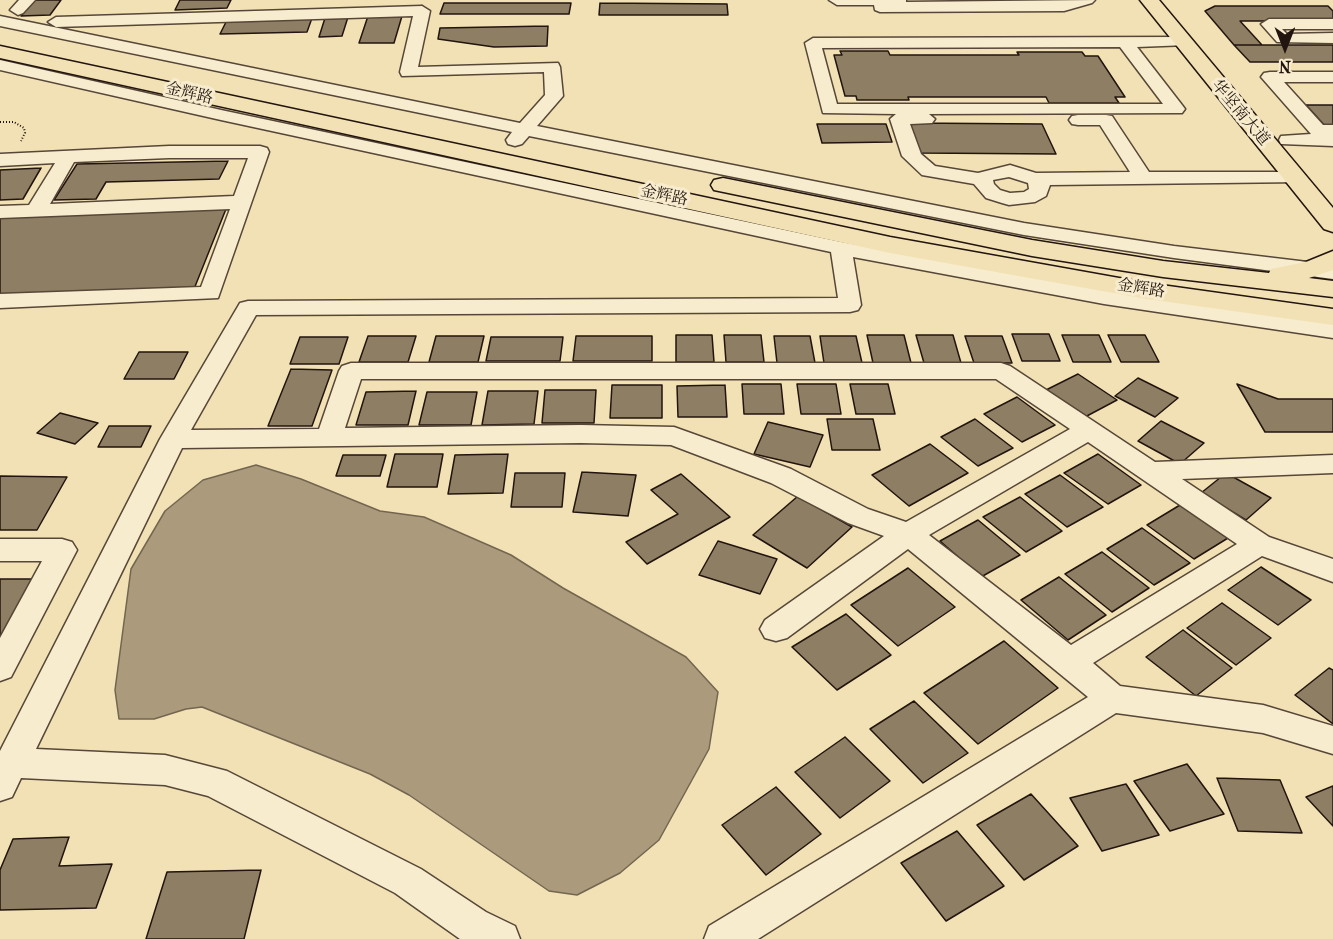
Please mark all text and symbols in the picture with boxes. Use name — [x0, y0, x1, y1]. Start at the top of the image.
north arrow — [1255, 18, 1315, 78]
text: N — [1279, 57, 1291, 76]
street label: 华坚南大道 — [1207, 76, 1273, 150]
street label: 金辉路 — [163, 79, 215, 109]
street label: 金辉路 — [639, 182, 689, 210]
street label: 金辉路 — [1116, 276, 1166, 302]

